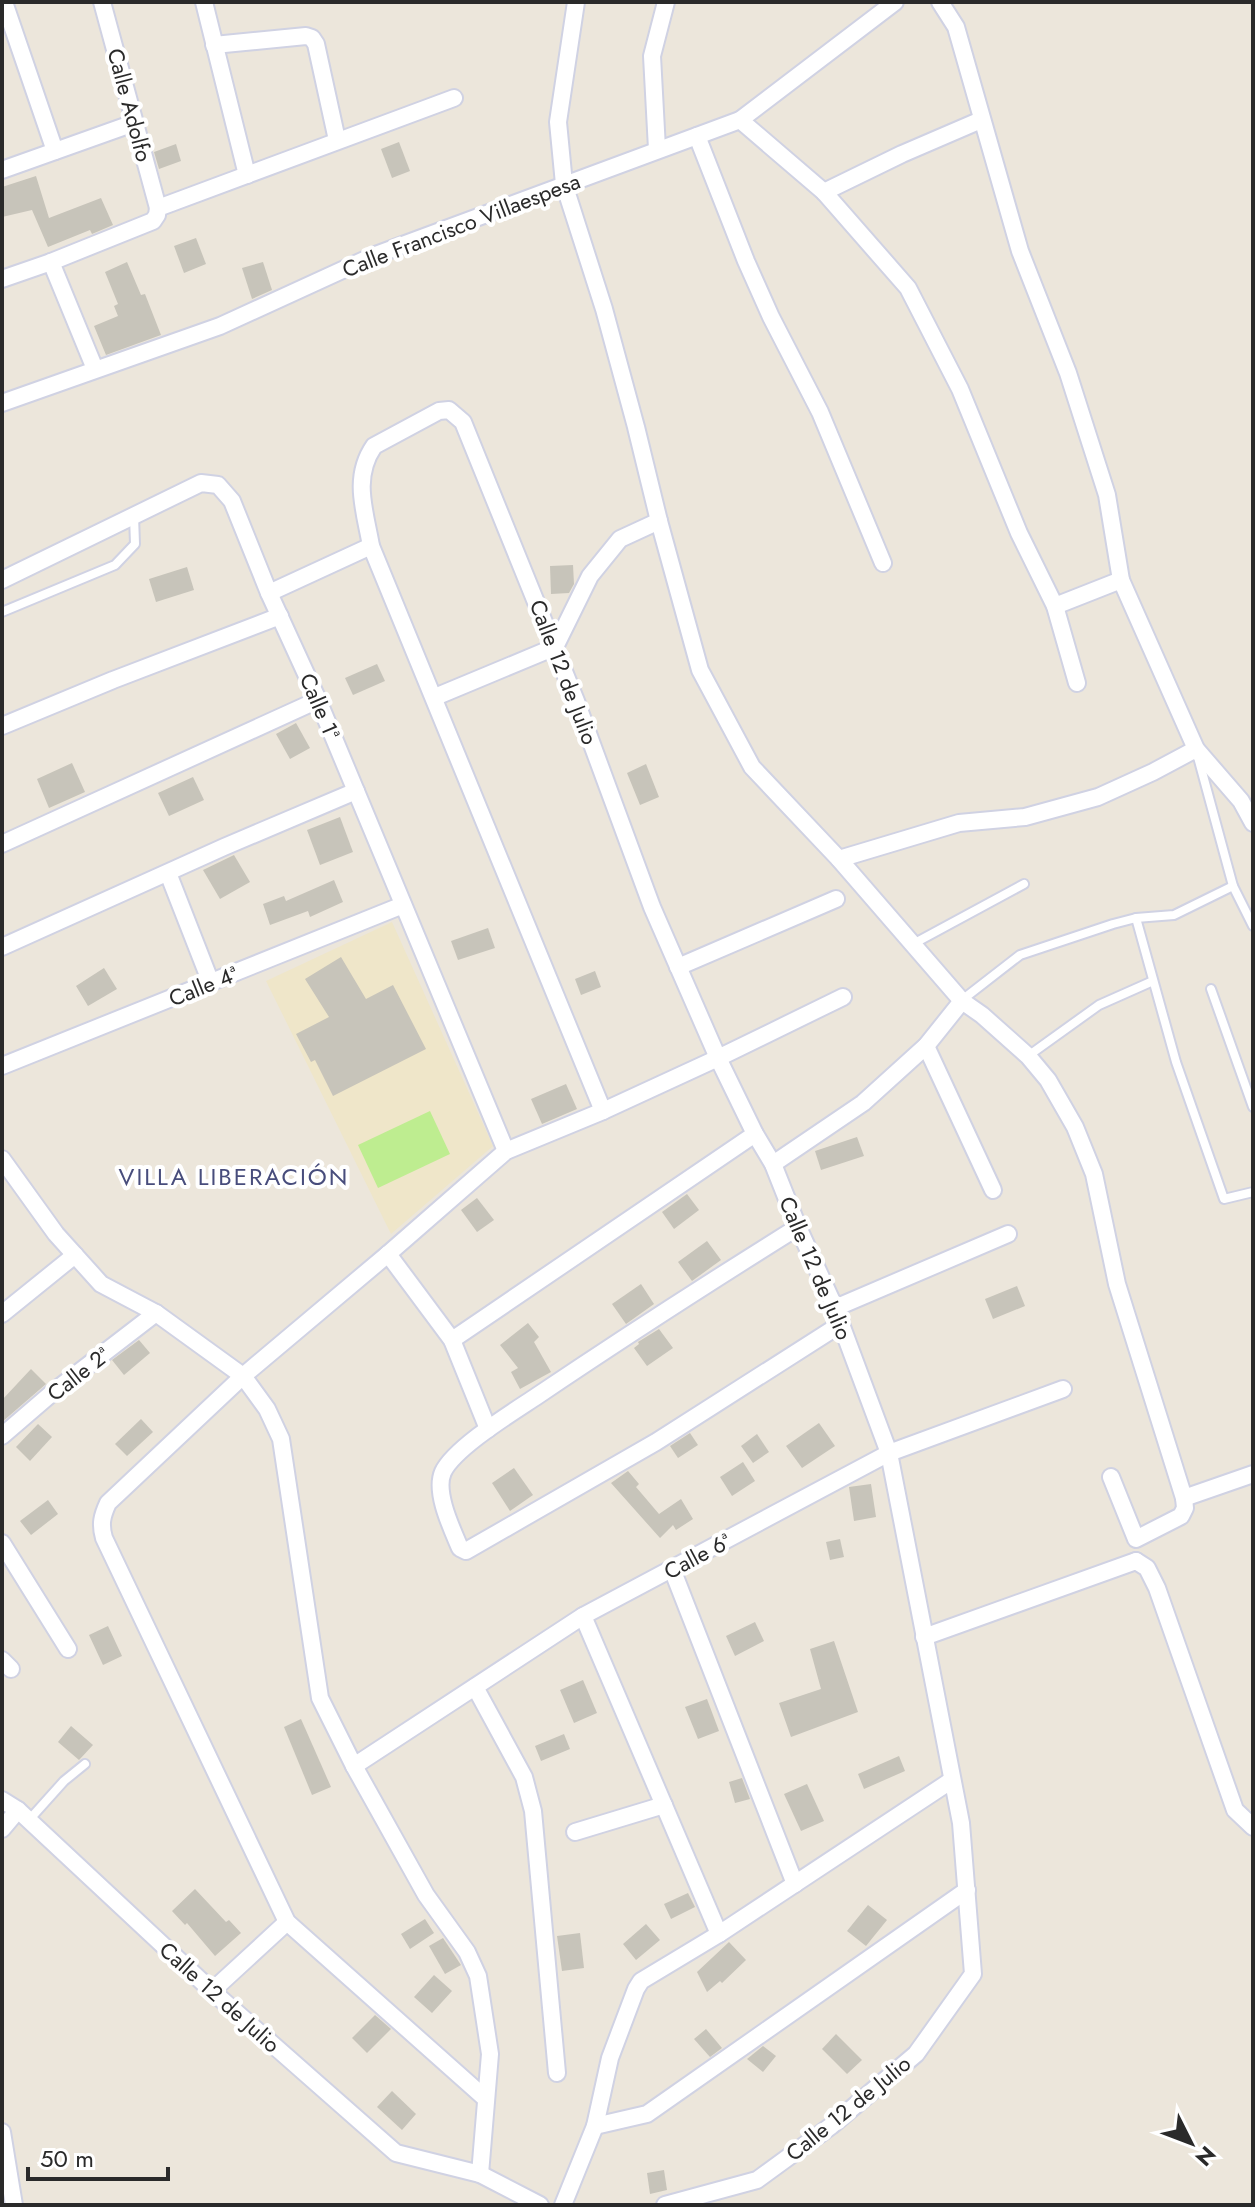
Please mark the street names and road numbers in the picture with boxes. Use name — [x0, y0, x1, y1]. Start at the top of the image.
street label: Calle Adolfo — [100, 45, 160, 165]
street label: Calle Francisco Villaespesa — [337, 165, 585, 285]
street label: Calle 12 de Julio — [522, 595, 606, 749]
street label: Calle 1ª — [292, 668, 348, 744]
street label: Calle 4ª — [164, 958, 242, 1014]
street label: Calle 12 de Julio — [771, 1191, 861, 1345]
street label: Calle 2ª — [40, 1339, 116, 1409]
street label: Calle 6ª — [658, 1525, 736, 1587]
street label: Calle 12 de Julio — [153, 1934, 287, 2060]
street label: Calle 12 de Julio — [779, 2047, 917, 2169]

